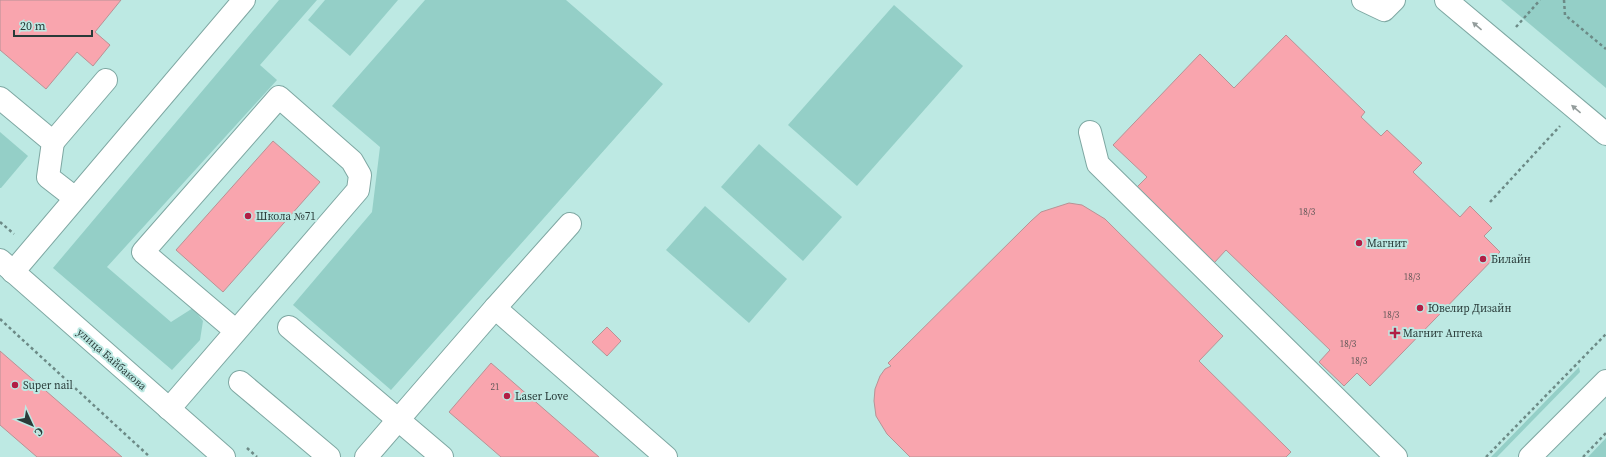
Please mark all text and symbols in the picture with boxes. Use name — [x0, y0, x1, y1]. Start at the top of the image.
scale bar — [14, 12, 92, 38]
text: 20 m — [20, 18, 46, 34]
one-way arrow — [1471, 21, 1482, 30]
one-way arrow — [1571, 105, 1582, 114]
house number: 18/3 — [1299, 206, 1316, 218]
place label: Школа №71 — [256, 209, 316, 224]
marker: Школа №71 — [243, 211, 253, 221]
place label: Магнит — [1367, 236, 1407, 251]
marker: Магнит — [1354, 238, 1364, 248]
place label: Билайн — [1491, 252, 1531, 267]
marker: Билайн — [1478, 254, 1488, 264]
house number: 18/3 — [1404, 271, 1421, 283]
place label: Ювелир Дизайн — [1428, 301, 1511, 316]
marker: Ювелир Дизайн — [1415, 303, 1425, 313]
house number: 18/3 — [1383, 309, 1400, 321]
street label: улица Байбакова — [74, 325, 150, 394]
place label: Магнит Аптека — [1403, 326, 1483, 341]
marker: Магнит Аптека — [1390, 328, 1400, 338]
house number: 18/3 — [1340, 338, 1357, 350]
house number: 18/3 — [1351, 355, 1368, 367]
place label: Super nail — [23, 378, 73, 393]
marker: Super nail — [10, 380, 20, 390]
house number: 21 — [490, 381, 500, 393]
place label: Laser Love — [515, 389, 569, 404]
marker: Laser Love — [502, 391, 512, 401]
north arrow — [12, 405, 52, 445]
text: С — [31, 424, 47, 439]

